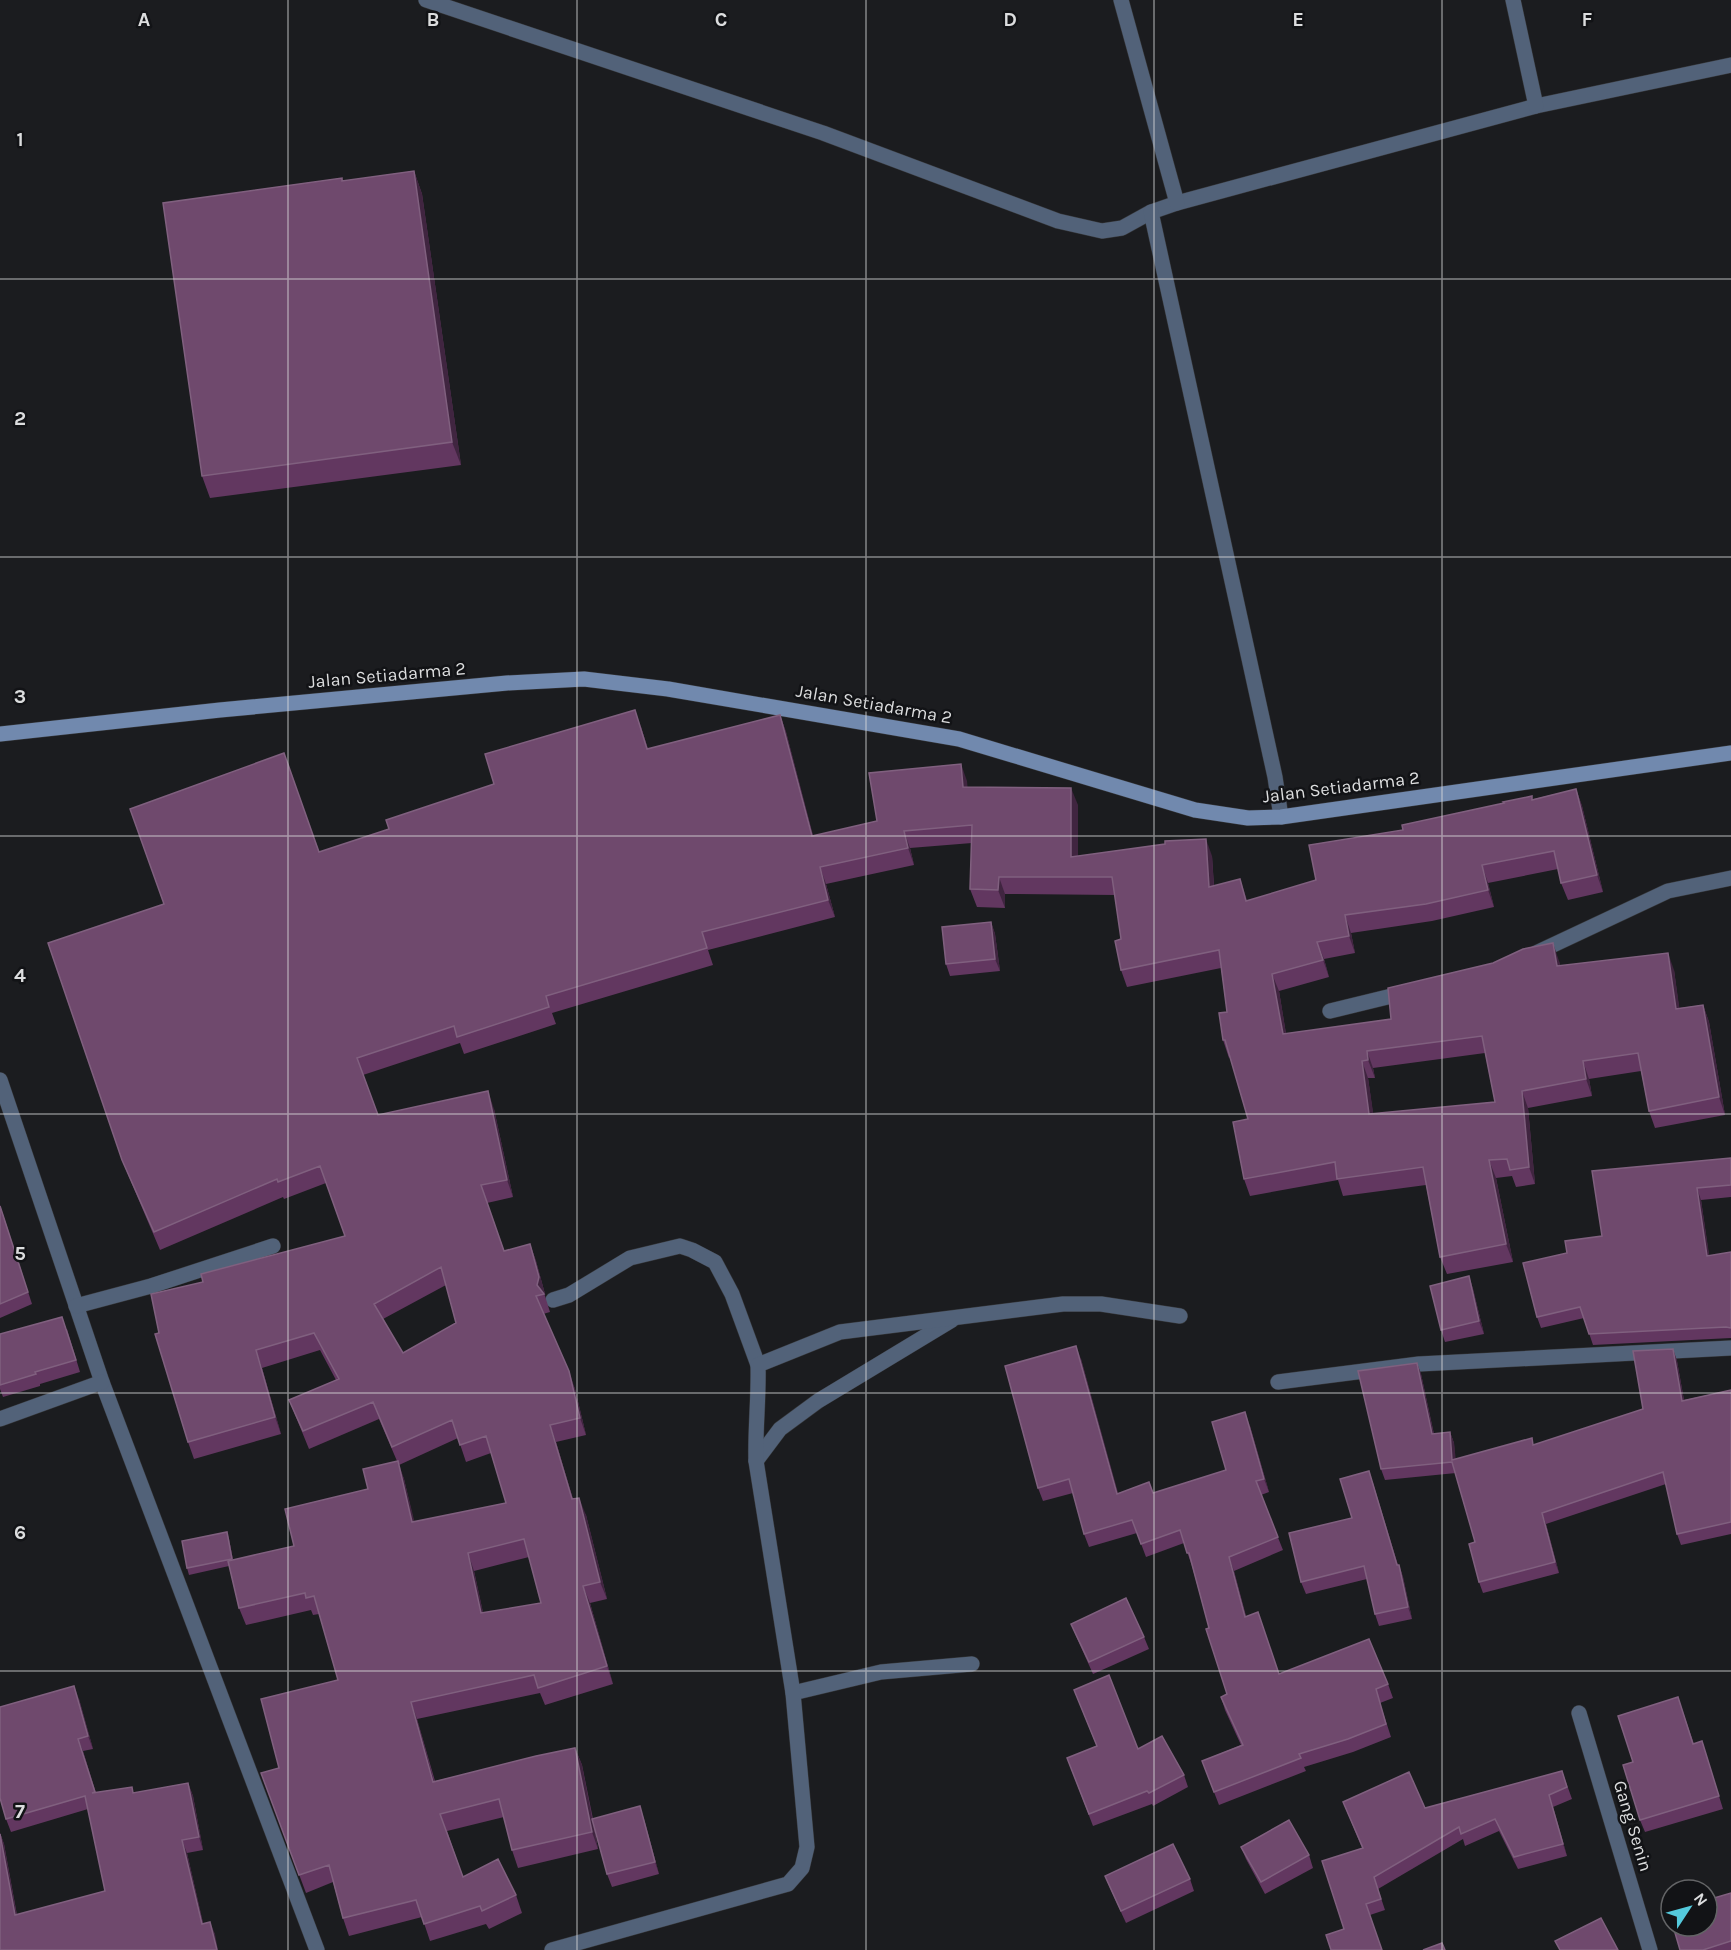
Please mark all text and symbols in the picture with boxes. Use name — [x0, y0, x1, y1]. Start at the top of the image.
text: A — [138, 8, 151, 31]
text: B — [427, 8, 439, 31]
text: C — [715, 8, 727, 31]
text: D — [1003, 8, 1017, 31]
text: E — [1292, 8, 1304, 31]
text: F — [1582, 8, 1593, 31]
text: 1 — [16, 128, 24, 151]
text: 2 — [14, 407, 26, 430]
street label: Jalan Setiadarma 2 — [307, 657, 467, 693]
street label: Jalan Setiadarma 2 — [794, 679, 954, 729]
text: 3 — [14, 685, 26, 708]
street label: Jalan Setiadarma 2 — [1261, 766, 1421, 808]
text: 4 — [14, 964, 26, 987]
text: 5 — [14, 1242, 26, 1265]
text: 6 — [14, 1521, 26, 1544]
street label: Gang Senin — [1609, 1778, 1657, 1874]
text: 7 — [15, 1800, 25, 1823]
north arrow — [1659, 1878, 1719, 1938]
text: N — [1690, 1889, 1712, 1910]

